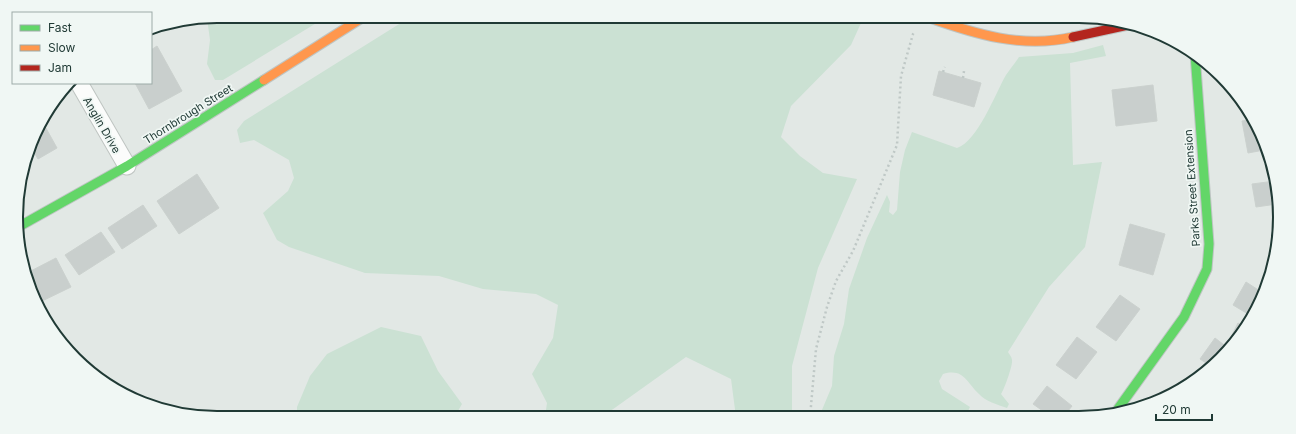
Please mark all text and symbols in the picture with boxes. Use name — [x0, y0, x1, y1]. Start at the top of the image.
legend — [12, 12, 152, 84]
text: Fast — [48, 20, 72, 35]
text: Slow — [48, 40, 76, 55]
text: Jam — [48, 60, 72, 75]
street label: Thornbrough Street — [141, 81, 235, 147]
street label: Anglin Drive — [80, 94, 124, 156]
street label: Parks Street Extension — [1181, 129, 1203, 247]
scale bar — [1156, 396, 1212, 422]
text: 20 m — [1162, 402, 1191, 417]

